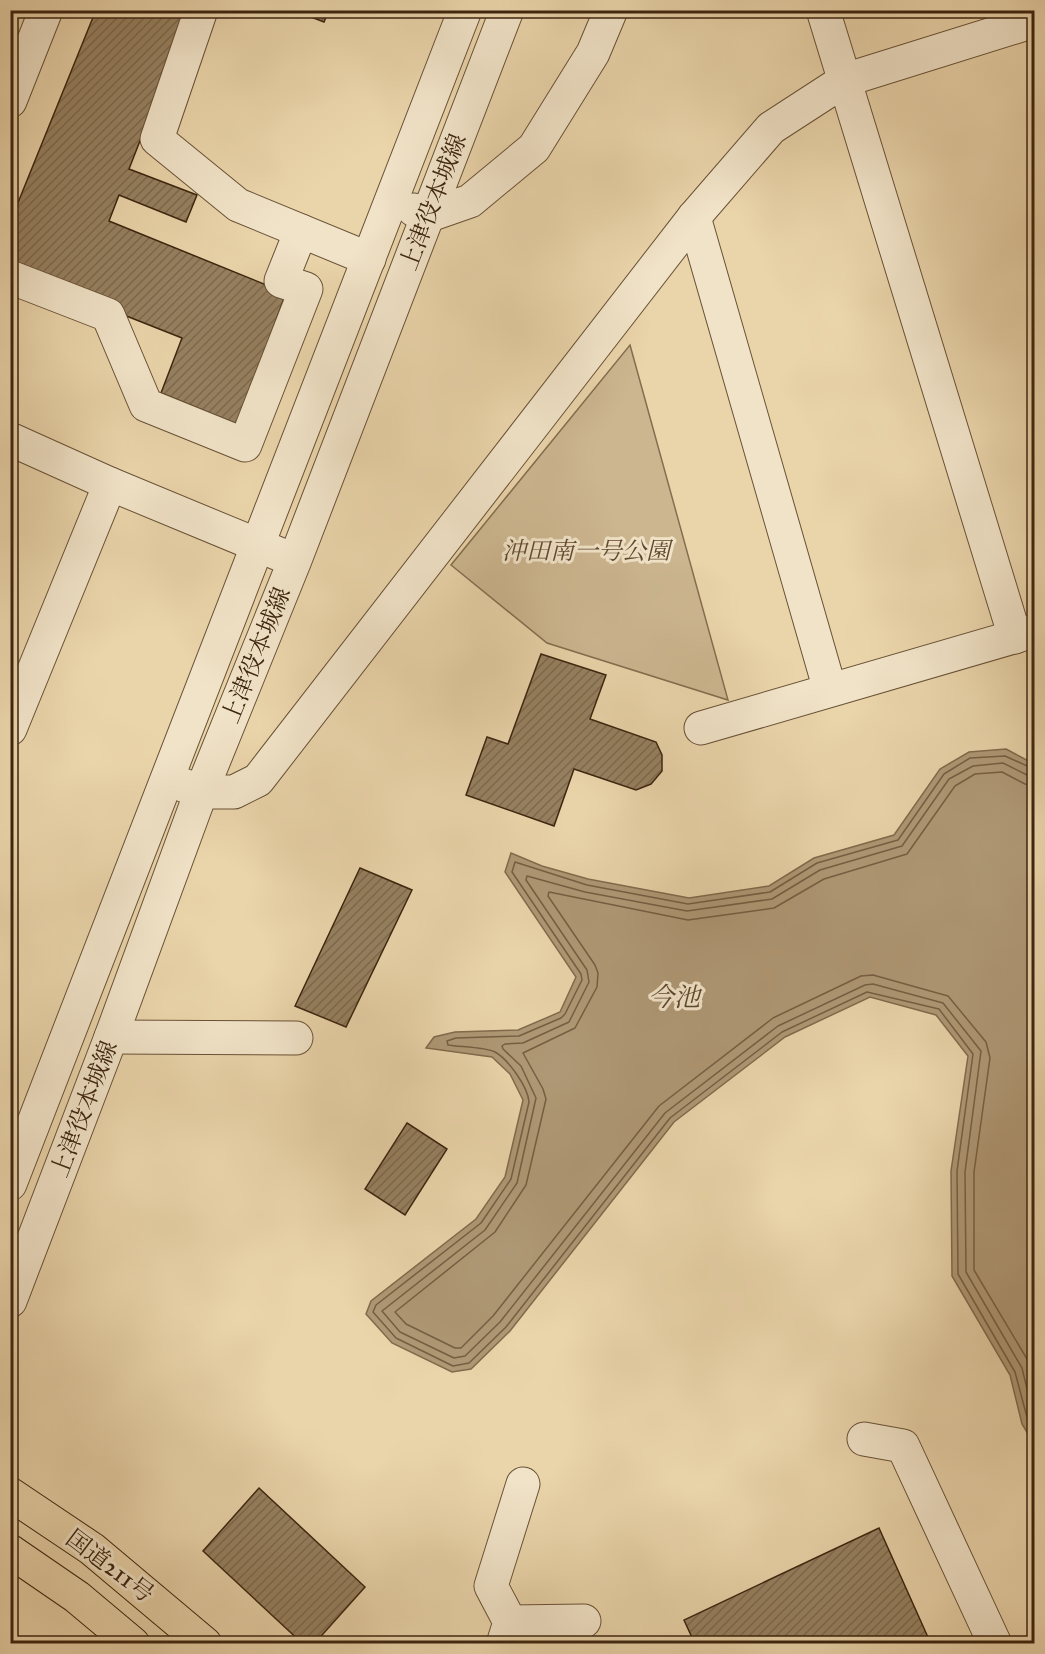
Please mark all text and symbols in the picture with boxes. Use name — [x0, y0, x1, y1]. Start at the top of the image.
street label: 上津役本城線 — [393, 129, 473, 275]
park label: 沖田南一号公園 — [502, 536, 674, 566]
street label: 上津役本城線 — [215, 583, 297, 727]
water label: 今池 — [648, 981, 703, 1013]
street label: 上津役本城線 — [44, 1036, 124, 1182]
street label: 国道211号 — [60, 1523, 160, 1609]

